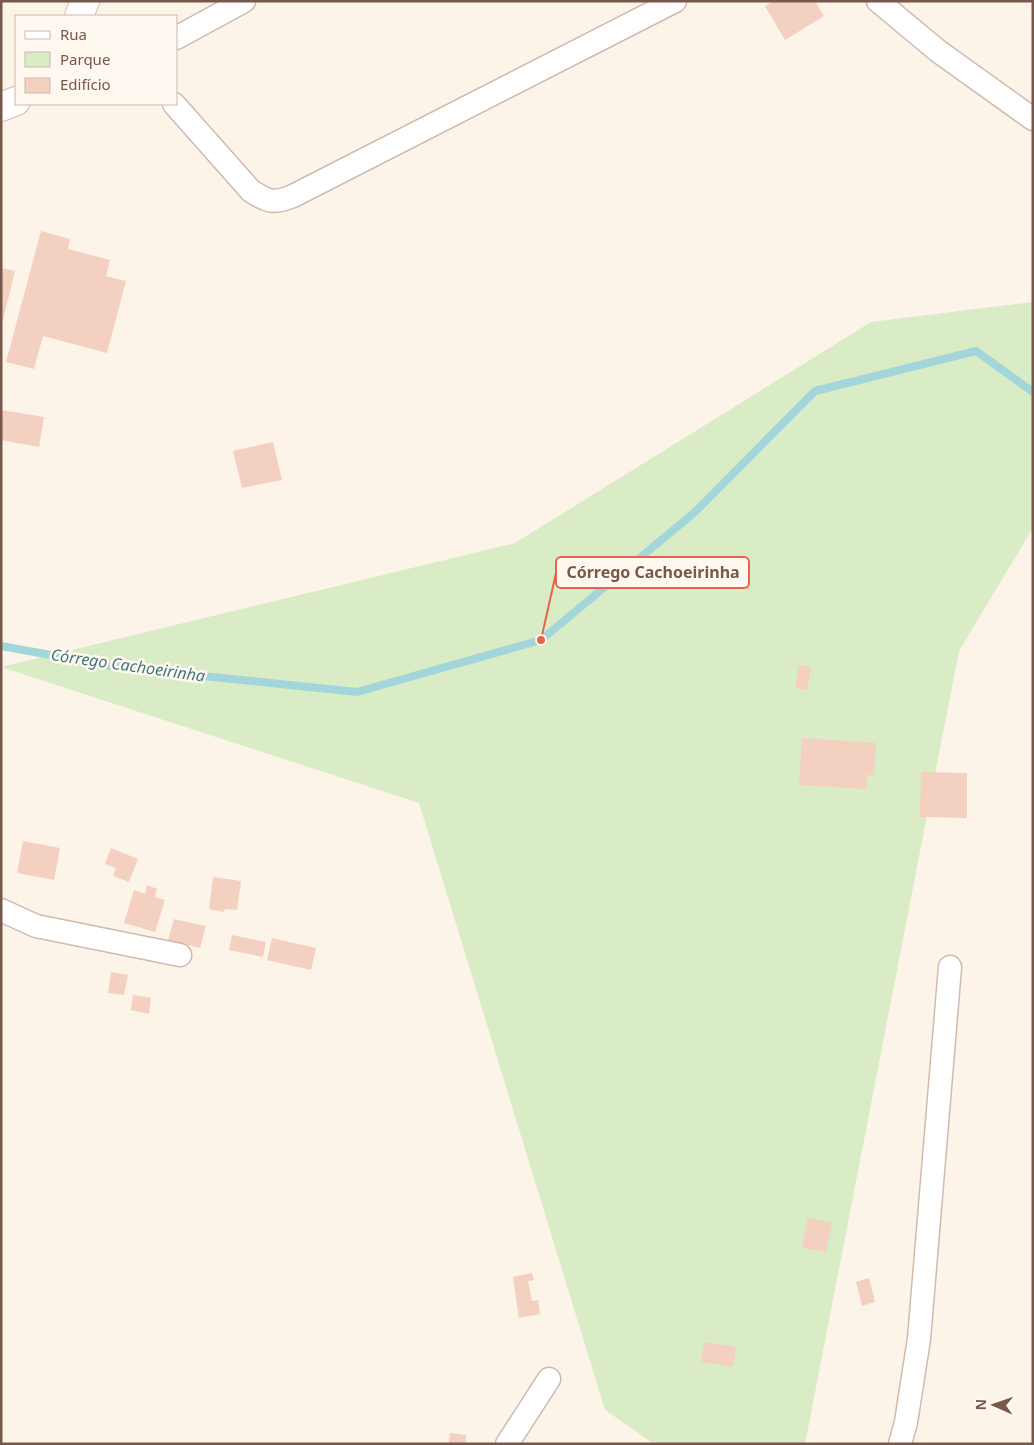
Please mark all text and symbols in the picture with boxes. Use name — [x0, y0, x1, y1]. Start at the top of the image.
legend — [15, 15, 178, 105]
text: Rua — [60, 24, 87, 44]
text: Parque — [60, 49, 110, 69]
text: Edifício — [60, 74, 111, 94]
callout: Córrego Cachoeirinha — [556, 557, 749, 588]
text: Córrego Cachoeirinha — [566, 561, 740, 583]
water label: Córrego Cachoeirinha — [49, 643, 207, 687]
north arrow — [969, 1380, 1019, 1430]
text: N — [971, 1399, 990, 1411]

